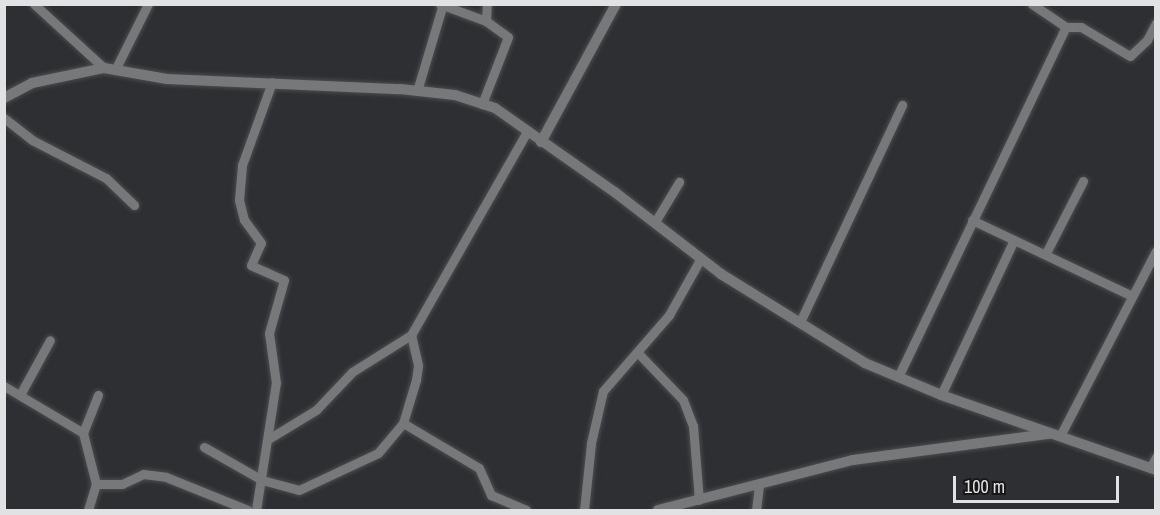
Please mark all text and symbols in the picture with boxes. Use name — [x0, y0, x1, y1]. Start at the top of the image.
scale bar — [956, 464, 1122, 502]
text: 100 m — [964, 474, 1005, 499]

